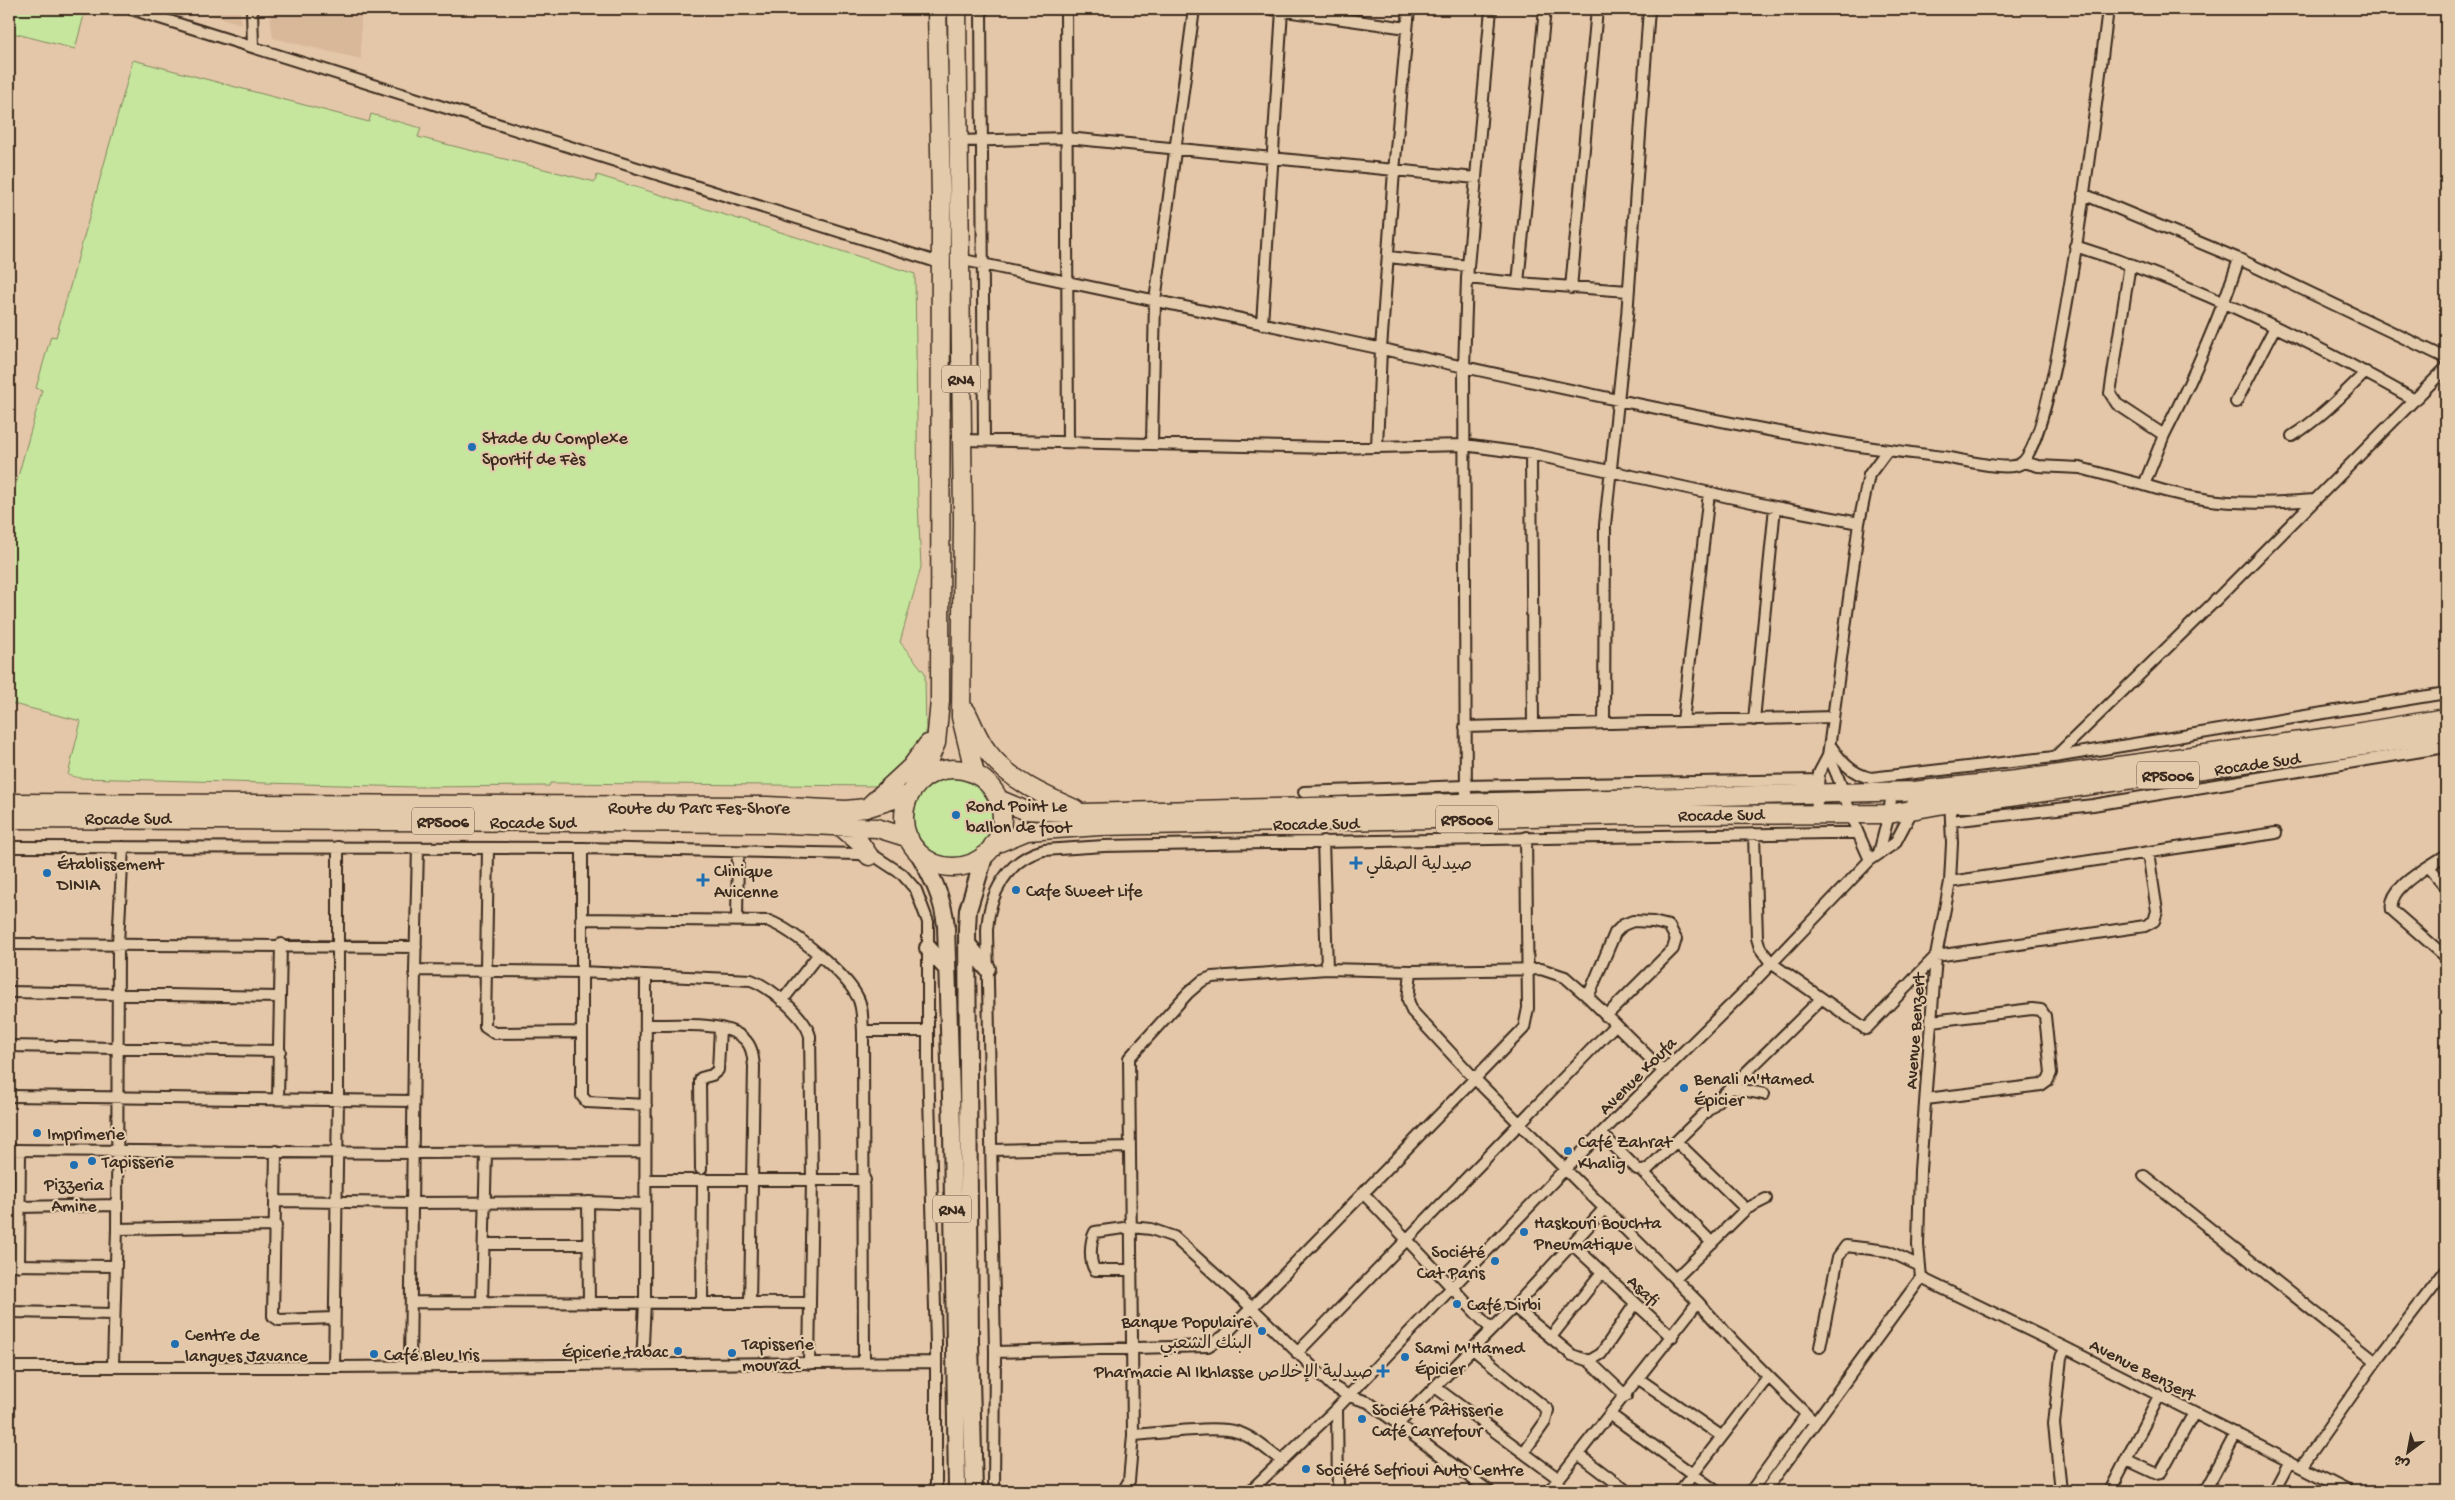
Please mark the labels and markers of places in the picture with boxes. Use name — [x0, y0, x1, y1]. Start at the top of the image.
place label: Stade du Complexe Sportif de Fès — [482, 429, 629, 471]
marker: Stade du Complexe Sportif de Fès — [466, 441, 478, 453]
place label: Rond Point Le ballon de foot — [966, 797, 1073, 839]
marker: Rond Point Le ballon de foot — [950, 809, 962, 821]
place label: Établissement DINIA — [56, 855, 165, 897]
place label: صيدلية الصقلي — [1366, 855, 1472, 879]
marker: صيدلية الصقلي — [1350, 857, 1362, 869]
place label: Clinique Avicenne — [714, 862, 779, 904]
marker: Établissement DINIA — [41, 867, 53, 879]
marker: Clinique Avicenne — [696, 873, 710, 887]
place label: Cafe Sweet Life — [1026, 882, 1143, 903]
marker: Cafe Sweet Life — [1010, 884, 1022, 896]
place label: Benali M'Hamed Épicier — [1693, 1070, 1815, 1112]
marker: Benali M'Hamed Épicier — [1678, 1082, 1690, 1094]
place label: Imprimerie — [47, 1125, 126, 1146]
marker: Imprimerie — [31, 1127, 43, 1139]
place label: Café Zahrat Khalig — [1578, 1133, 1673, 1175]
marker: Café Zahrat Khalig — [1562, 1145, 1574, 1157]
place label: Tapisserie — [101, 1153, 174, 1174]
marker: Tapisserie — [86, 1155, 98, 1167]
marker: Pizzeria Amine — [68, 1159, 80, 1171]
place label: Pizzeria Amine — [43, 1176, 105, 1218]
place label: Haskouri Bouchta Pneumatique — [1533, 1214, 1662, 1256]
marker: Haskouri Bouchta Pneumatique — [1518, 1226, 1530, 1238]
place label: Société Cat Paris — [1417, 1243, 1486, 1285]
marker: Société Cat Paris — [1489, 1255, 1501, 1267]
place label: Café Dirbi — [1467, 1296, 1541, 1317]
marker: Café Dirbi — [1451, 1298, 1463, 1310]
place label: Banque Populaire البنك الشعبي — [1120, 1313, 1253, 1358]
marker: Banque Populaire البنك الشعبي — [1256, 1325, 1268, 1337]
place label: Centre de langues Javance — [185, 1326, 309, 1368]
place label: Tapisserie mourad — [741, 1335, 814, 1377]
marker: Centre de langues Javance — [169, 1338, 181, 1350]
place label: Sami M'Hamed Épicier — [1415, 1339, 1526, 1381]
place label: Épicerie tabac — [562, 1343, 669, 1364]
marker: Épicerie tabac — [672, 1345, 684, 1357]
place label: Café Bleu Iris — [384, 1346, 481, 1367]
marker: Tapisserie mourad — [726, 1347, 738, 1359]
marker: Café Bleu Iris — [368, 1348, 380, 1360]
marker: Sami M'Hamed Épicier — [1399, 1351, 1411, 1363]
place label: Pharmacie Al Ikhlasse صيدلية الإخلاص — [1093, 1363, 1373, 1384]
marker: Pharmacie Al Ikhlasse صيدلية الإخلاص — [1377, 1365, 1389, 1377]
place label: Société Pâtisserie Café Carrefour — [1372, 1401, 1504, 1443]
marker: Société Pâtisserie Café Carrefour — [1356, 1413, 1368, 1425]
place label: Société Sefrioui Auto Centre — [1316, 1461, 1525, 1482]
marker: Société Sefrioui Auto Centre — [1300, 1463, 1312, 1475]

